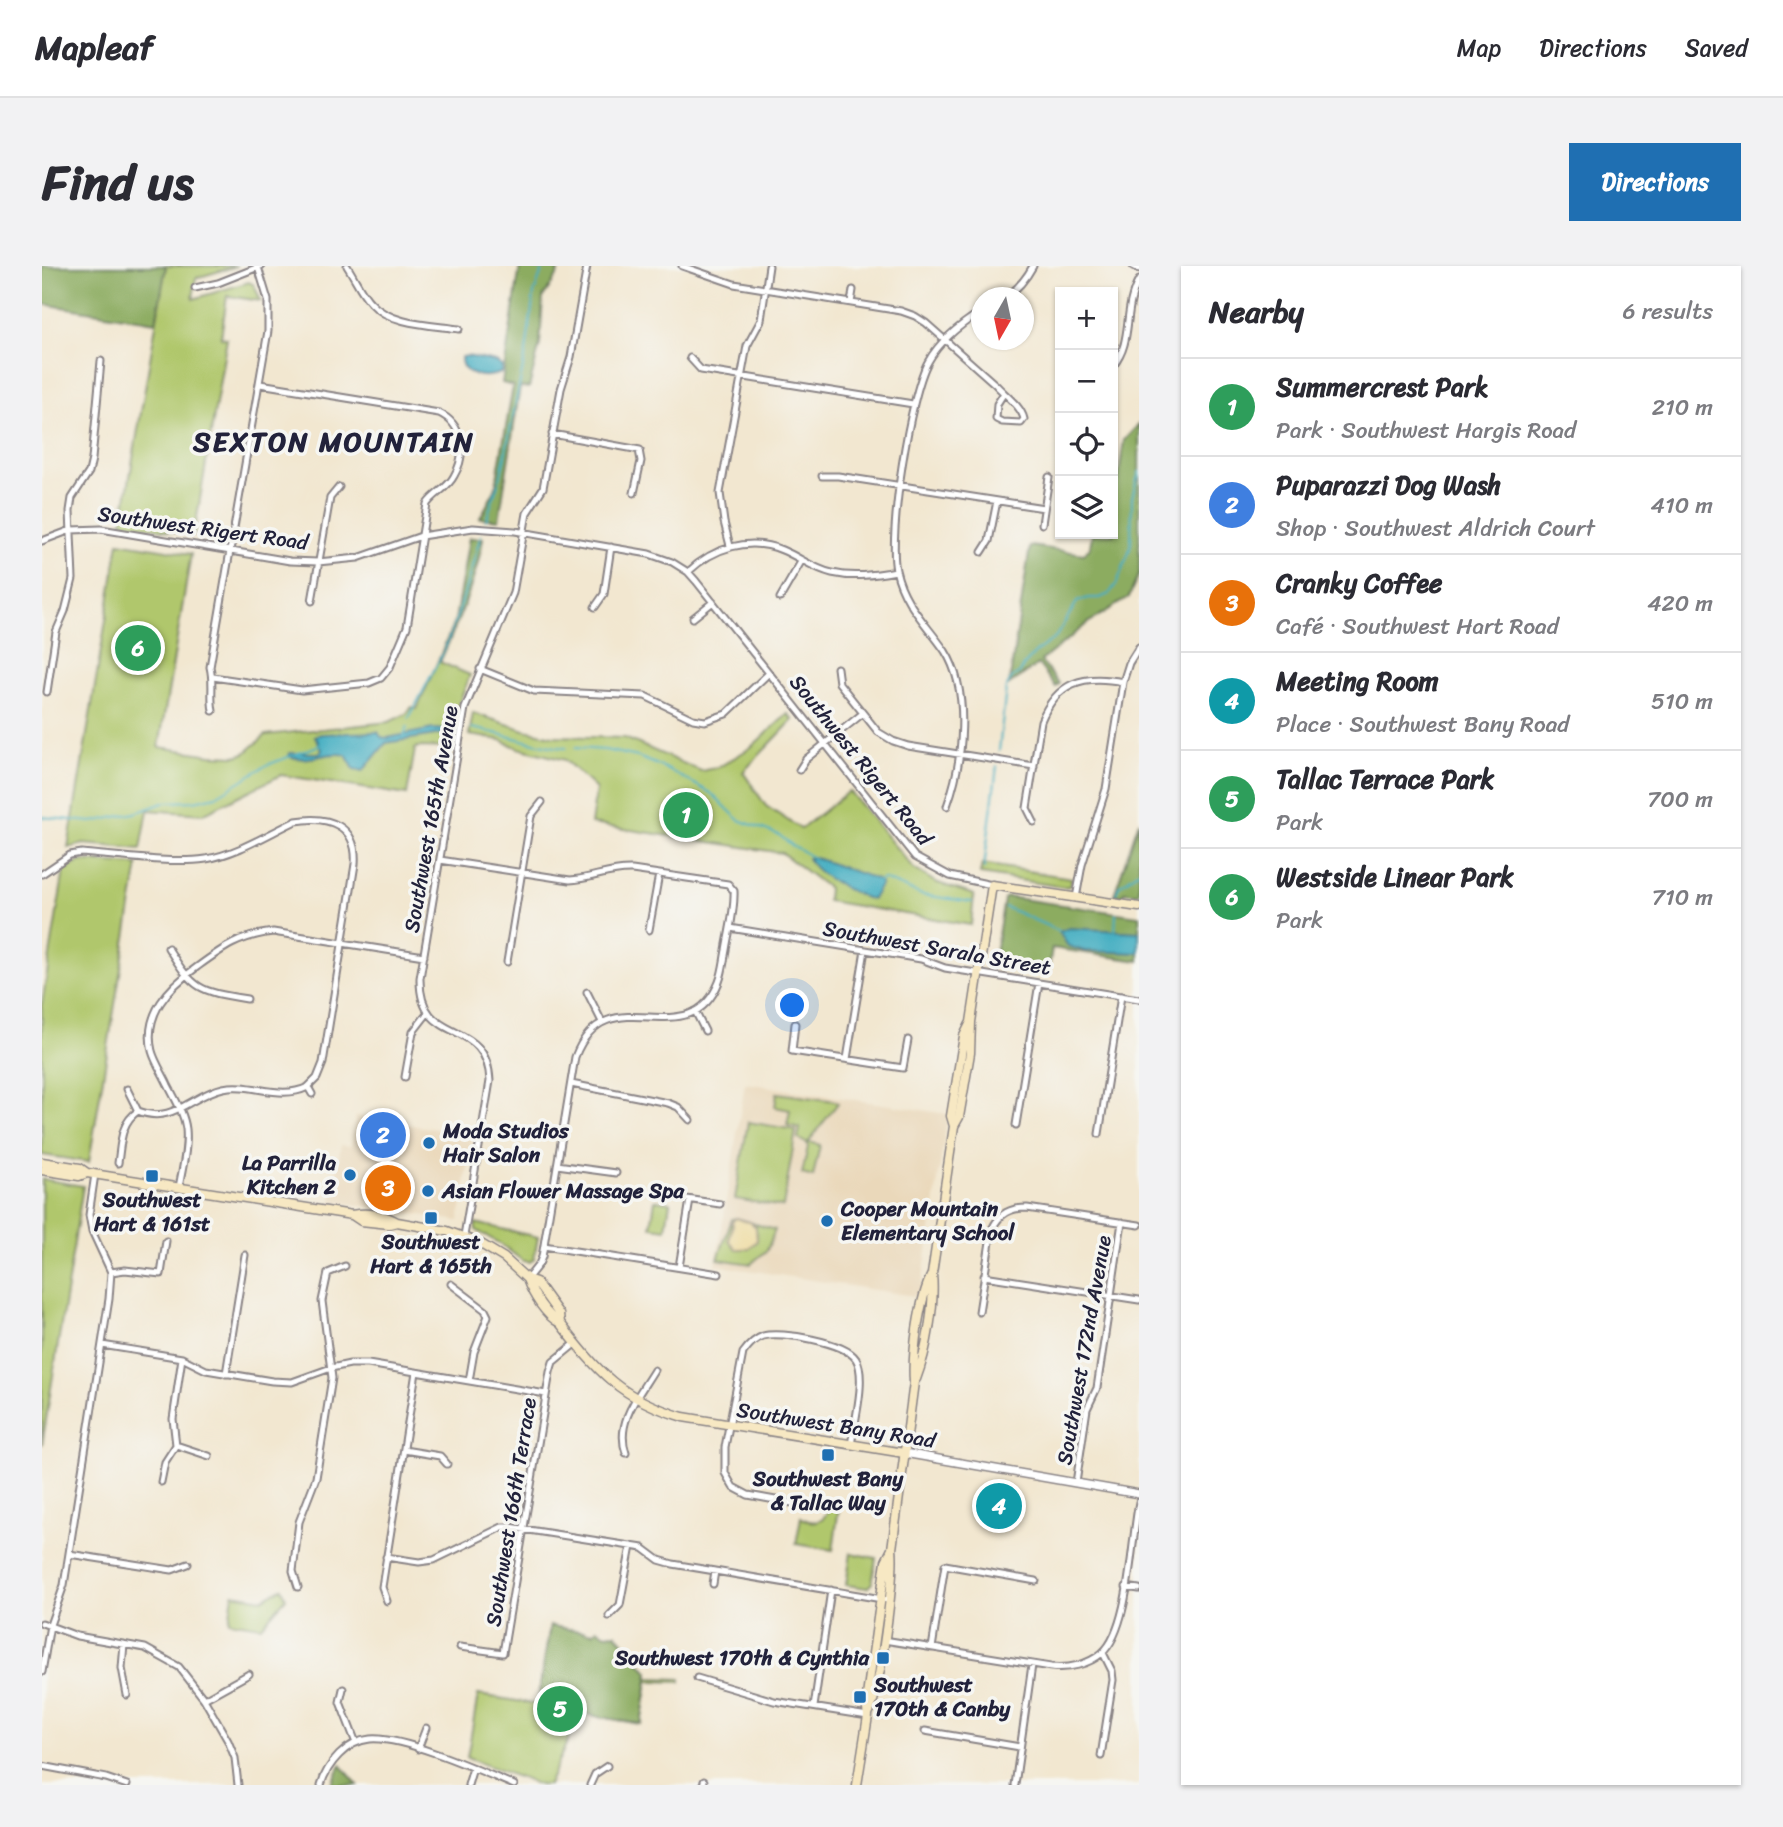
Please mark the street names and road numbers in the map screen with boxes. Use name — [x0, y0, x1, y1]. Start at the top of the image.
street label: Southwest Rigert Road — [95, 494, 313, 562]
street label: Southwest Rigert Road — [779, 666, 944, 856]
street label: Southwest 165th Avenue — [392, 702, 470, 936]
street label: Southwest Sarala Street — [820, 909, 1054, 987]
street label: Southwest 172nd Avenue — [1045, 1232, 1123, 1468]
street label: Southwest Bany Road — [734, 1391, 940, 1460]
street label: Southwest 166th Terrace — [474, 1395, 548, 1629]

